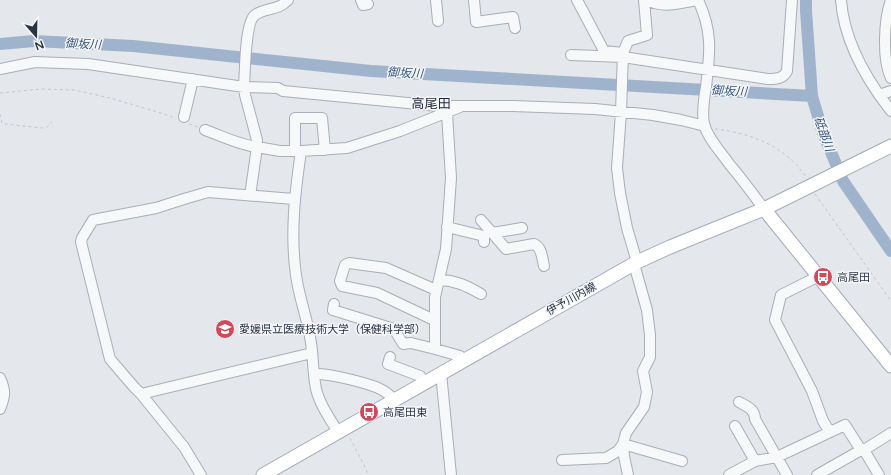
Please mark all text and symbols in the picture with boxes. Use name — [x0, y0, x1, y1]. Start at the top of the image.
north arrow — [16, 16, 56, 56]
water label: 御坂川 — [65, 36, 103, 52]
text: N — [33, 37, 46, 53]
water label: 御坂川 — [387, 65, 425, 81]
water label: 御坂川 — [711, 83, 749, 99]
district label: 高尾田 — [411, 96, 451, 112]
water label: 砥部川 — [811, 115, 837, 155]
bus stop icon: 高尾田 — [812, 266, 834, 288]
place label: 高尾田 — [837, 271, 870, 284]
street label: 伊予川内線 — [544, 280, 598, 318]
school or university icon: 愛媛県立医療技術大学（保健科学部） — [214, 318, 236, 340]
place label: 愛媛県立医療技術大学（保健科学部） — [239, 323, 426, 336]
bus stop icon: 高尾田東 — [358, 401, 380, 423]
place label: 高尾田東 — [383, 406, 427, 419]

